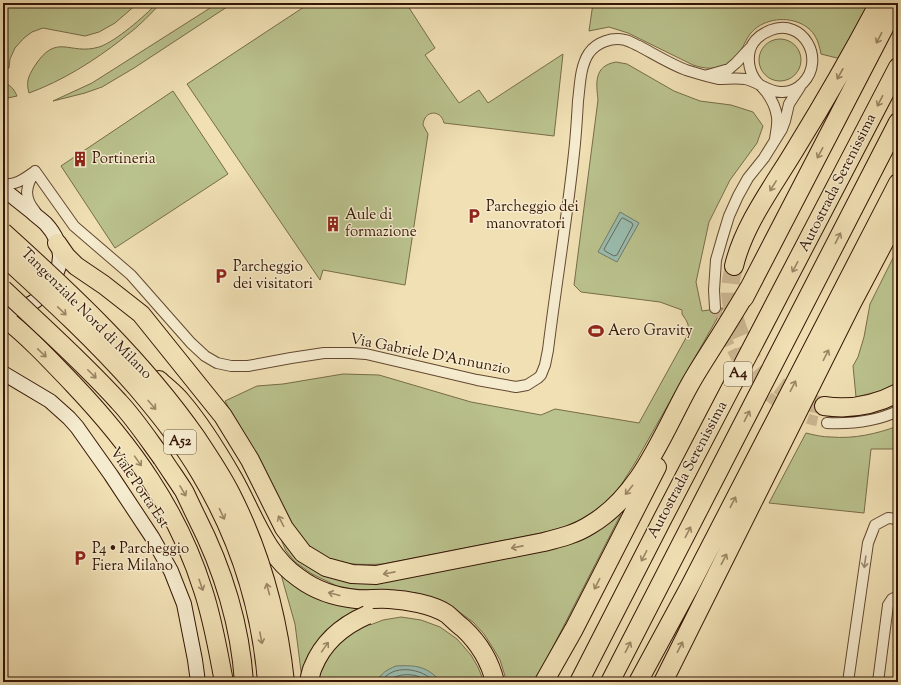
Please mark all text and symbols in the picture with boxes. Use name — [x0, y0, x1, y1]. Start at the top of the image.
one-way arrow — [875, 31, 883, 43]
one-way arrow — [836, 68, 843, 80]
one-way arrow — [876, 95, 883, 107]
street label: Autostrada Serenissima — [794, 110, 882, 256]
one-way arrow — [815, 147, 823, 159]
place label: Portineria — [92, 149, 156, 170]
building icon: Portineria — [71, 150, 89, 168]
one-way arrow — [769, 180, 777, 192]
place label: Parcheggio dei manovratori — [486, 197, 579, 235]
place label: Aule di formazione — [345, 205, 417, 243]
parking icon: Parcheggio dei manovratori — [465, 207, 483, 225]
building icon: Aule di formazione — [324, 215, 342, 233]
one-way arrow — [835, 232, 843, 244]
street label: Tangenziale Nord di Milano — [16, 244, 156, 384]
place label: Parcheggio dei visitatori — [233, 257, 313, 295]
one-way arrow — [790, 260, 798, 272]
parking icon: Parcheggio dei visitatori — [212, 267, 230, 285]
one-way arrow — [57, 306, 67, 316]
place label: Aero Gravity — [608, 321, 693, 342]
sports icon: Aero Gravity — [587, 322, 605, 340]
street label: Via Gabriele D'Annunzio — [348, 329, 512, 381]
one-way arrow — [37, 348, 47, 358]
one-way arrow — [823, 349, 830, 361]
road number: A4 — [724, 362, 752, 386]
one-way arrow — [87, 369, 97, 379]
one-way arrow — [790, 380, 797, 392]
street label: Autostrada Serenissima — [643, 398, 733, 542]
one-way arrow — [147, 400, 157, 410]
one-way arrow — [744, 410, 751, 422]
road number: A52 — [164, 430, 196, 454]
street label: Viale Porta Est — [104, 443, 174, 533]
one-way arrow — [134, 455, 142, 466]
one-way arrow — [625, 484, 634, 495]
one-way arrow — [180, 485, 188, 497]
one-way arrow — [730, 496, 738, 508]
one-way arrow — [219, 508, 226, 520]
one-way arrow — [277, 516, 284, 528]
one-way arrow — [684, 526, 692, 538]
place label: P4 • Parcheggio Fiera Milano — [92, 539, 189, 577]
one-way arrow — [511, 544, 524, 552]
parking icon: P4 • Parcheggio Fiera Milano — [71, 549, 89, 567]
one-way arrow — [640, 550, 647, 562]
one-way arrow — [721, 553, 728, 565]
one-way arrow — [861, 556, 869, 569]
one-way arrow — [383, 569, 396, 577]
one-way arrow — [198, 578, 206, 590]
one-way arrow — [593, 578, 600, 590]
one-way arrow — [264, 582, 271, 595]
one-way arrow — [328, 590, 341, 597]
one-way arrow — [258, 631, 266, 644]
one-way arrow — [677, 641, 684, 653]
one-way arrow — [321, 642, 329, 653]
one-way arrow — [625, 642, 632, 654]

